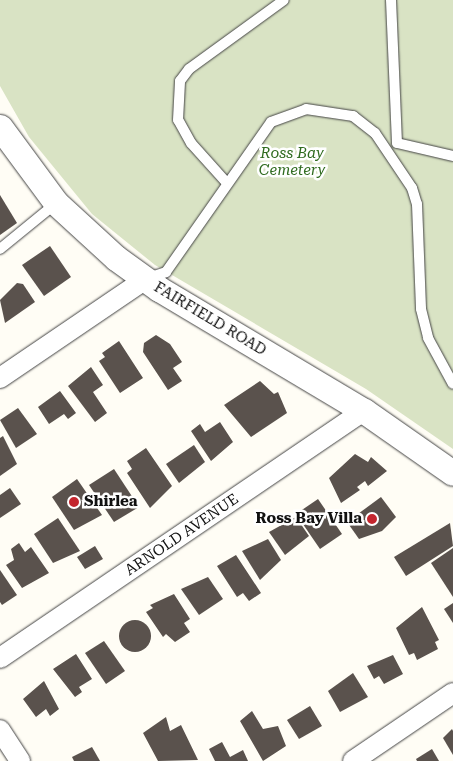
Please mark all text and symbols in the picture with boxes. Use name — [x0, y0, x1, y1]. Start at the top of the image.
park label: Ross Bay Cemetery — [259, 144, 325, 179]
street label: FAIRFIELD ROAD — [151, 278, 269, 360]
street label: ARNOLD AVENUE — [122, 490, 242, 580]
place label: Shirlea — [84, 493, 138, 511]
marker: Shirlea — [68, 496, 80, 508]
place label: Ross Bay Villa — [256, 510, 362, 528]
marker: Ross Bay Villa — [366, 513, 378, 525]

